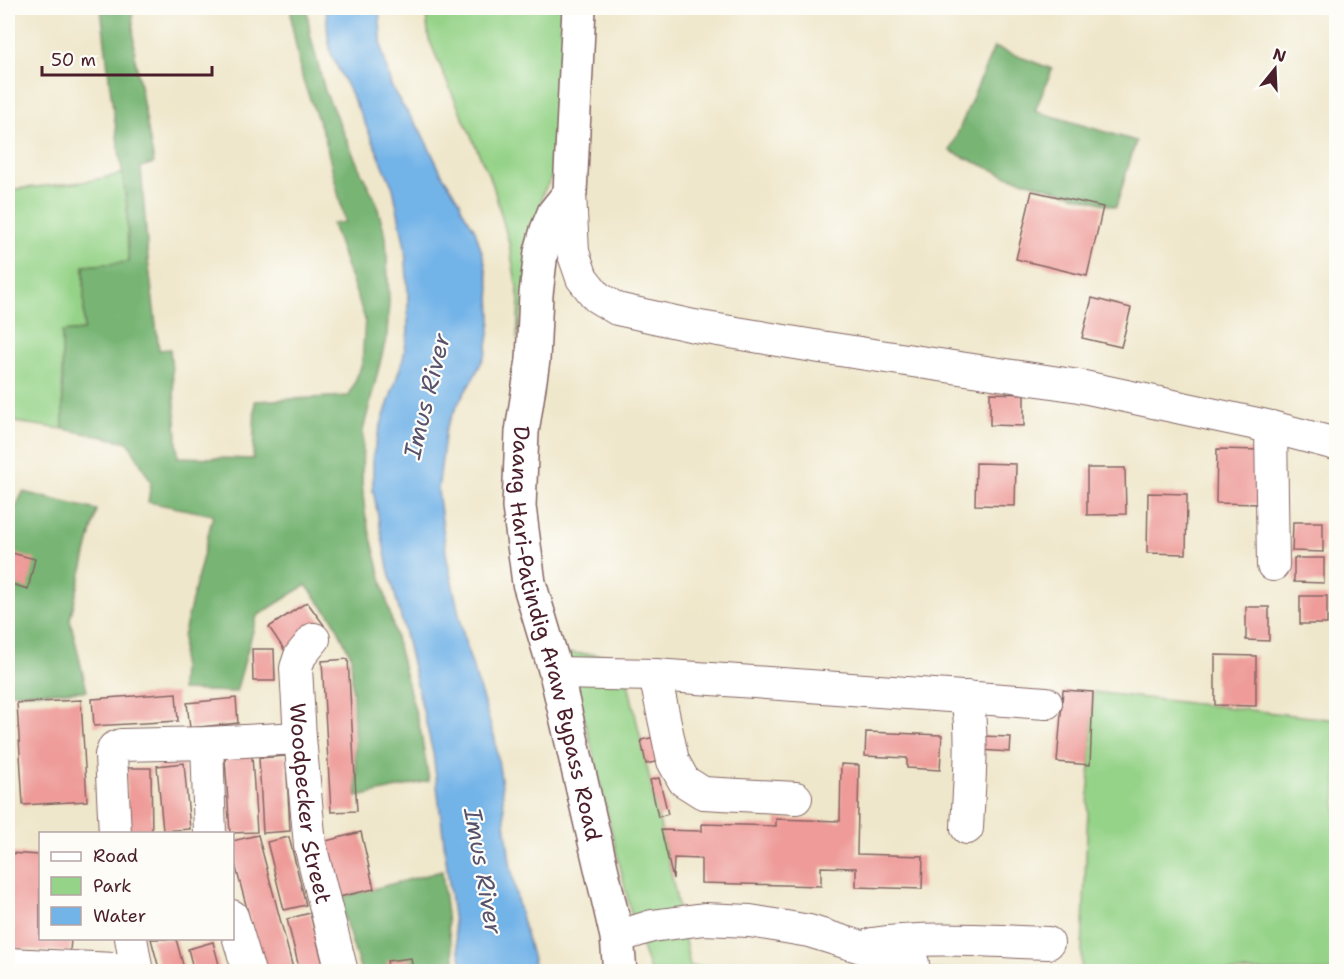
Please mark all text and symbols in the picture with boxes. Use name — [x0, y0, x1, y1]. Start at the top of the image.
scale bar — [42, 39, 212, 77]
north arrow — [1245, 39, 1305, 99]
text: N — [1270, 43, 1289, 67]
text: 50 m — [51, 48, 96, 72]
water label: Imus River — [396, 329, 458, 463]
street label: Daang Hari-Patindig Araw Bypass Road — [504, 425, 609, 844]
street label: Woodpecker Street — [284, 702, 339, 907]
water label: Imus River — [456, 804, 510, 938]
legend — [39, 832, 234, 940]
text: Road — [93, 844, 138, 868]
text: Park — [93, 874, 132, 898]
text: Water — [93, 904, 146, 928]

